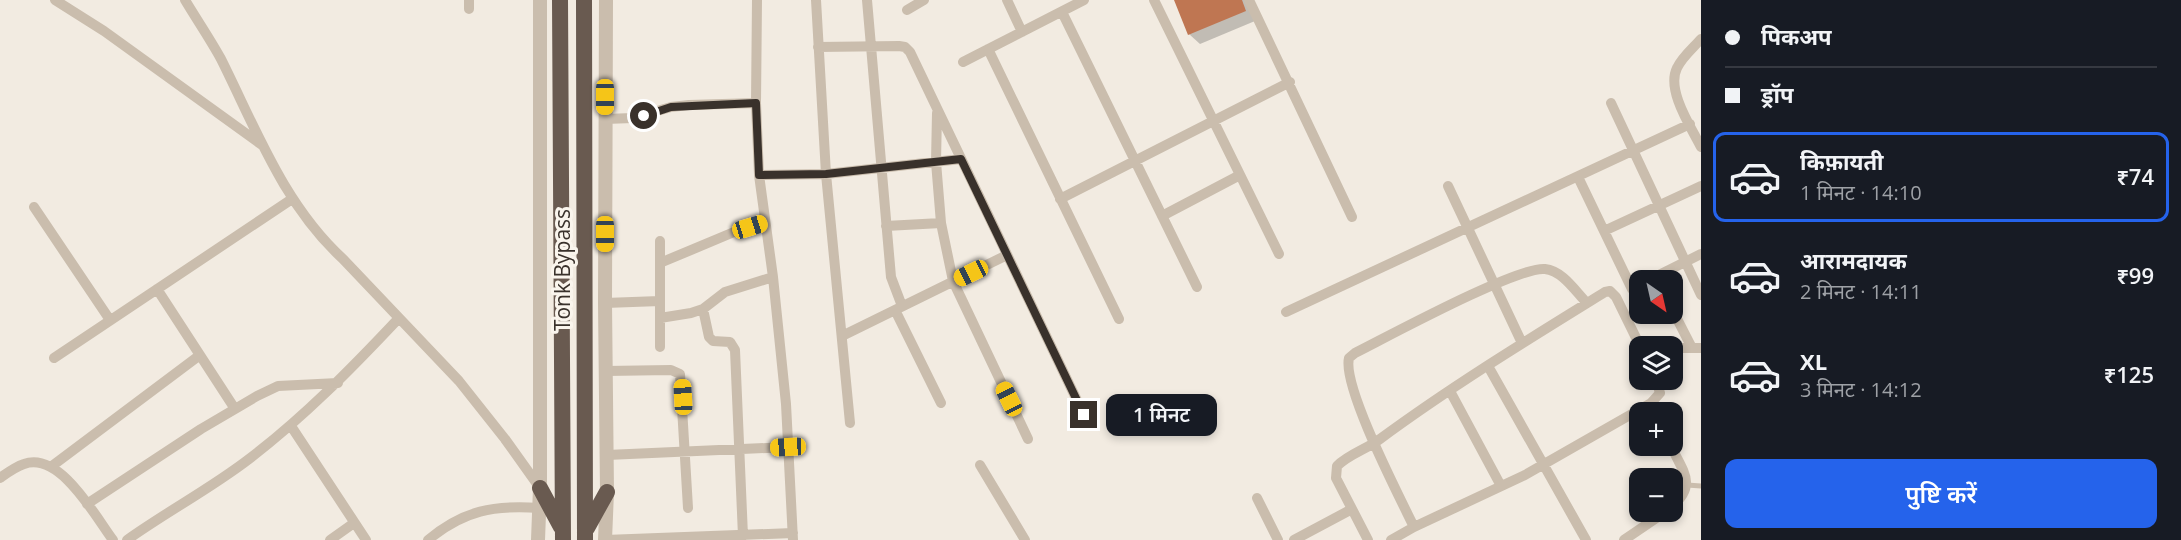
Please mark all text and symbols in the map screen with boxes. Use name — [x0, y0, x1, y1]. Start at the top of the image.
text: पिकअप — [1761, 21, 1832, 51]
car — [596, 79, 614, 115]
text: ड्रॉप — [1761, 79, 1794, 109]
route start — [630, 102, 657, 129]
text: किफ़ायती — [1800, 146, 1884, 176]
icon: car — [1728, 150, 1782, 204]
text: ₹74 — [2116, 161, 2154, 191]
text: 1 मिनट · 14:10 — [1800, 179, 1922, 206]
street label: Tonk Bypass — [548, 209, 576, 331]
car — [730, 213, 770, 241]
car — [596, 216, 614, 252]
text: आरामदायक — [1800, 245, 1907, 275]
icon: car — [1728, 249, 1782, 303]
car — [951, 257, 991, 289]
text: ₹99 — [2116, 260, 2154, 290]
north arrow — [1629, 270, 1683, 324]
map controls — [1629, 270, 1683, 522]
text: 2 मिनट · 14:11 — [1800, 278, 1922, 305]
button: layers — [1629, 336, 1683, 390]
text: XL — [1800, 346, 1827, 376]
icon: car — [1728, 348, 1782, 402]
text: ₹125 — [2104, 359, 2154, 389]
text: 3 मिनट · 14:12 — [1800, 376, 1922, 403]
car — [673, 379, 693, 415]
car — [993, 379, 1025, 419]
callout: 1 मिनट — [1105, 394, 1216, 436]
route end — [1070, 401, 1097, 428]
text: 1 मिनट — [1133, 401, 1190, 428]
button: + — [1629, 402, 1683, 456]
car — [770, 437, 806, 457]
button: पुष्टि करें — [1725, 459, 2157, 528]
button: − — [1629, 468, 1683, 522]

